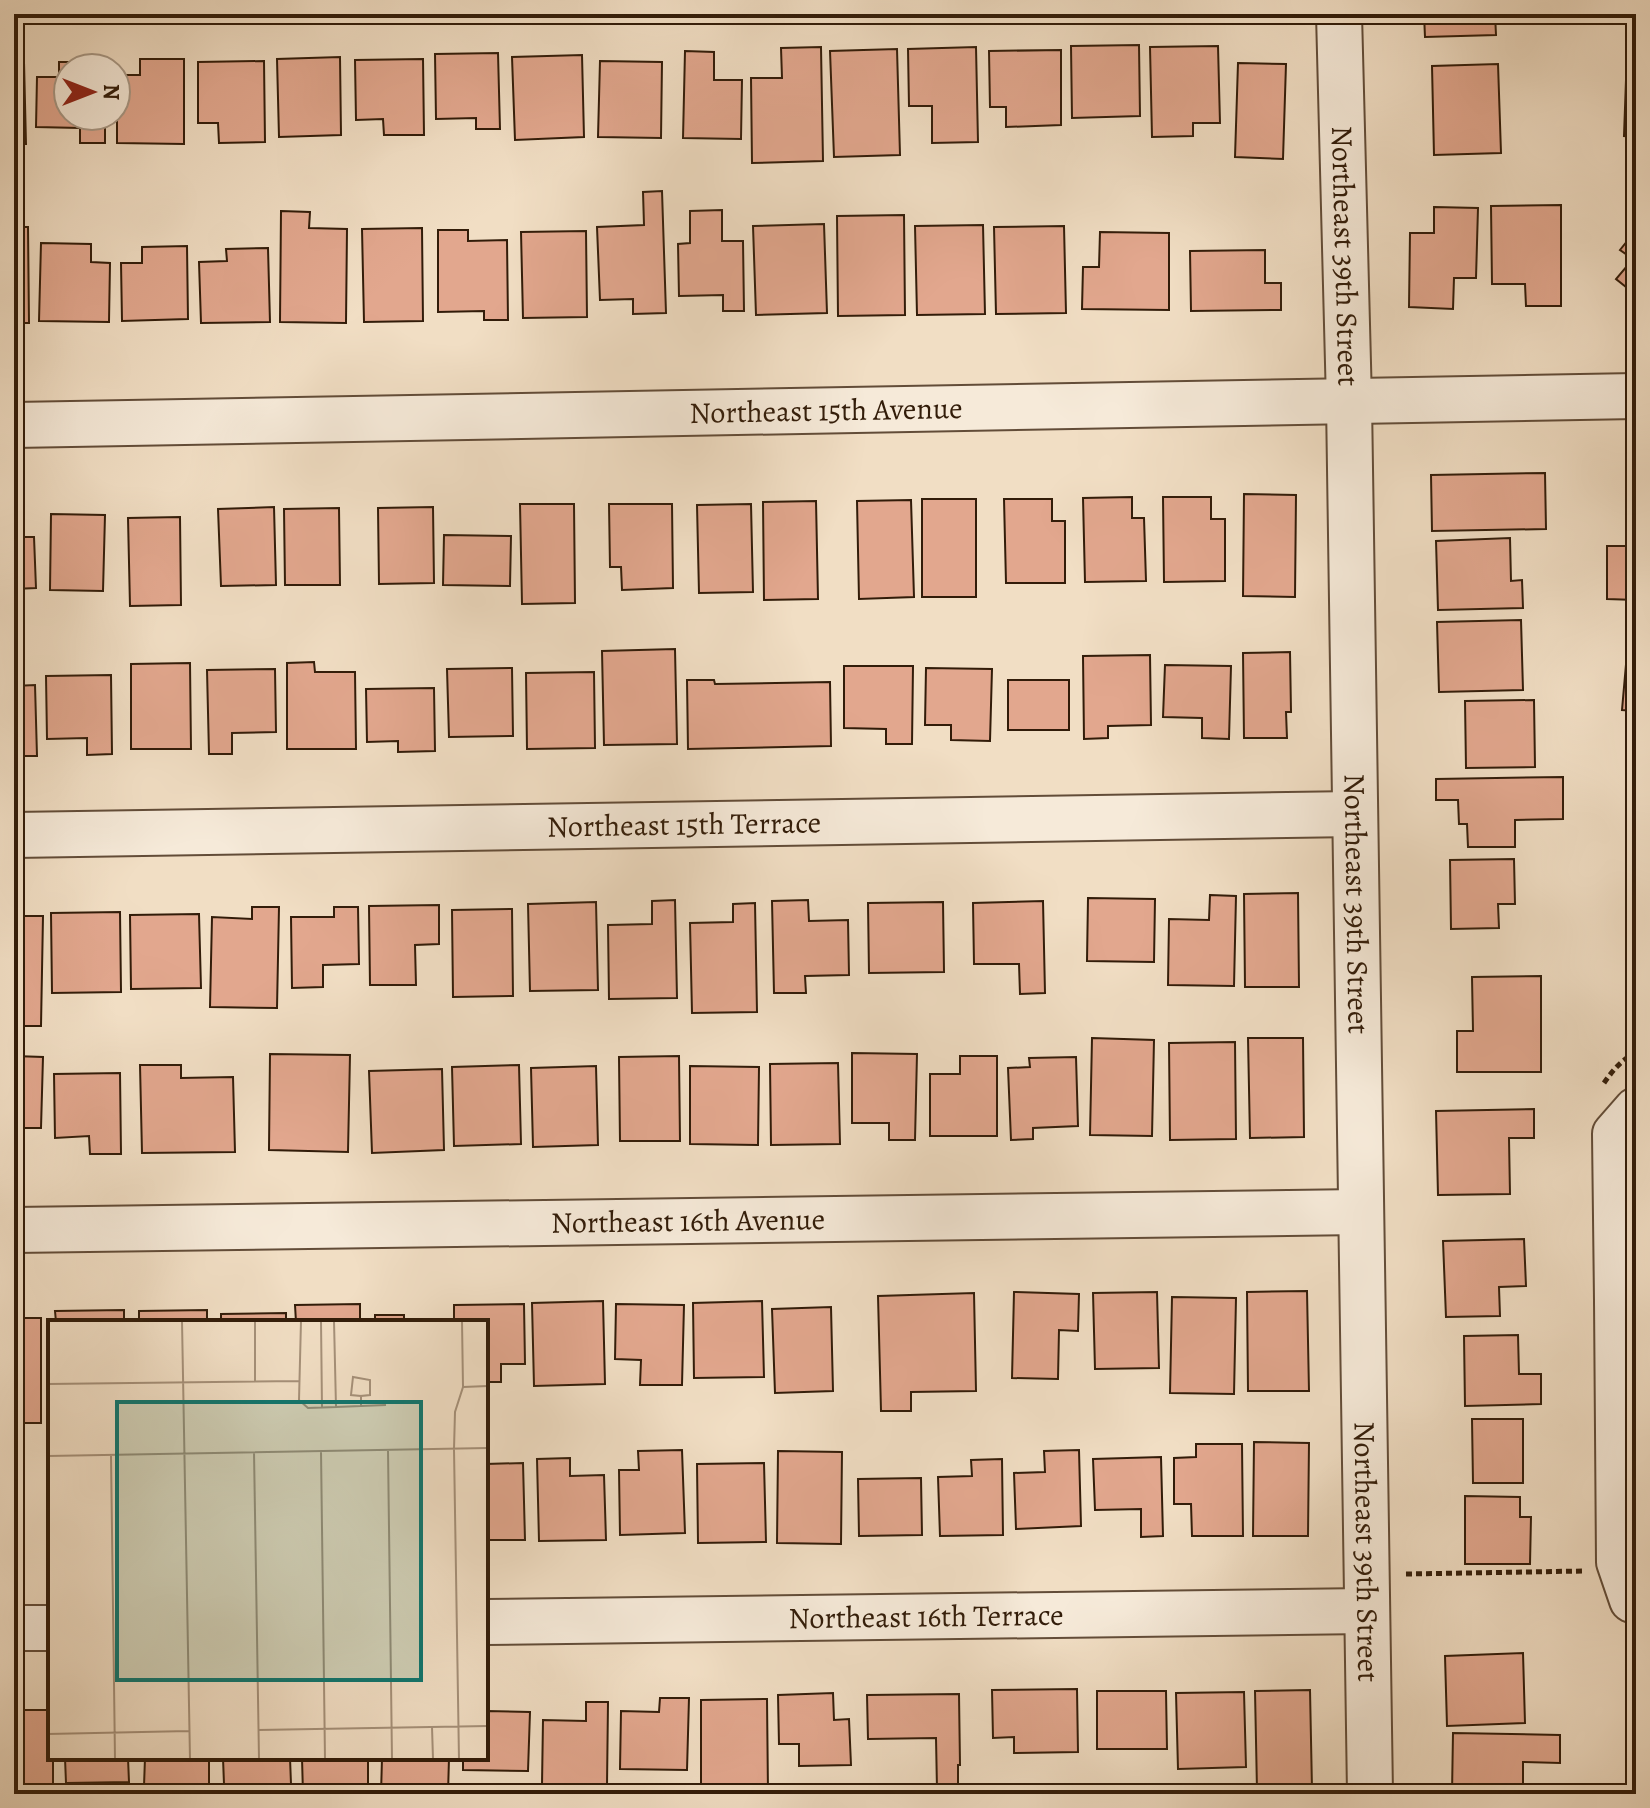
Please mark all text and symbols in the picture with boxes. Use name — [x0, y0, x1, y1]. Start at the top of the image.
north arrow — [52, 52, 132, 132]
text: N — [96, 84, 126, 100]
street label: Northeast 39th Street — [1322, 125, 1369, 387]
street label: Northeast 15th Avenue — [689, 388, 963, 433]
street label: Northeast 39th Street — [1335, 773, 1379, 1034]
street label: Northeast 15th Terrace — [546, 802, 821, 847]
street label: Northeast 16th Avenue — [551, 1199, 825, 1243]
inset map — [48, 1320, 488, 1760]
street label: Northeast 39th Street — [1344, 1421, 1388, 1682]
street label: Northeast 16th Terrace — [788, 1595, 1064, 1638]

